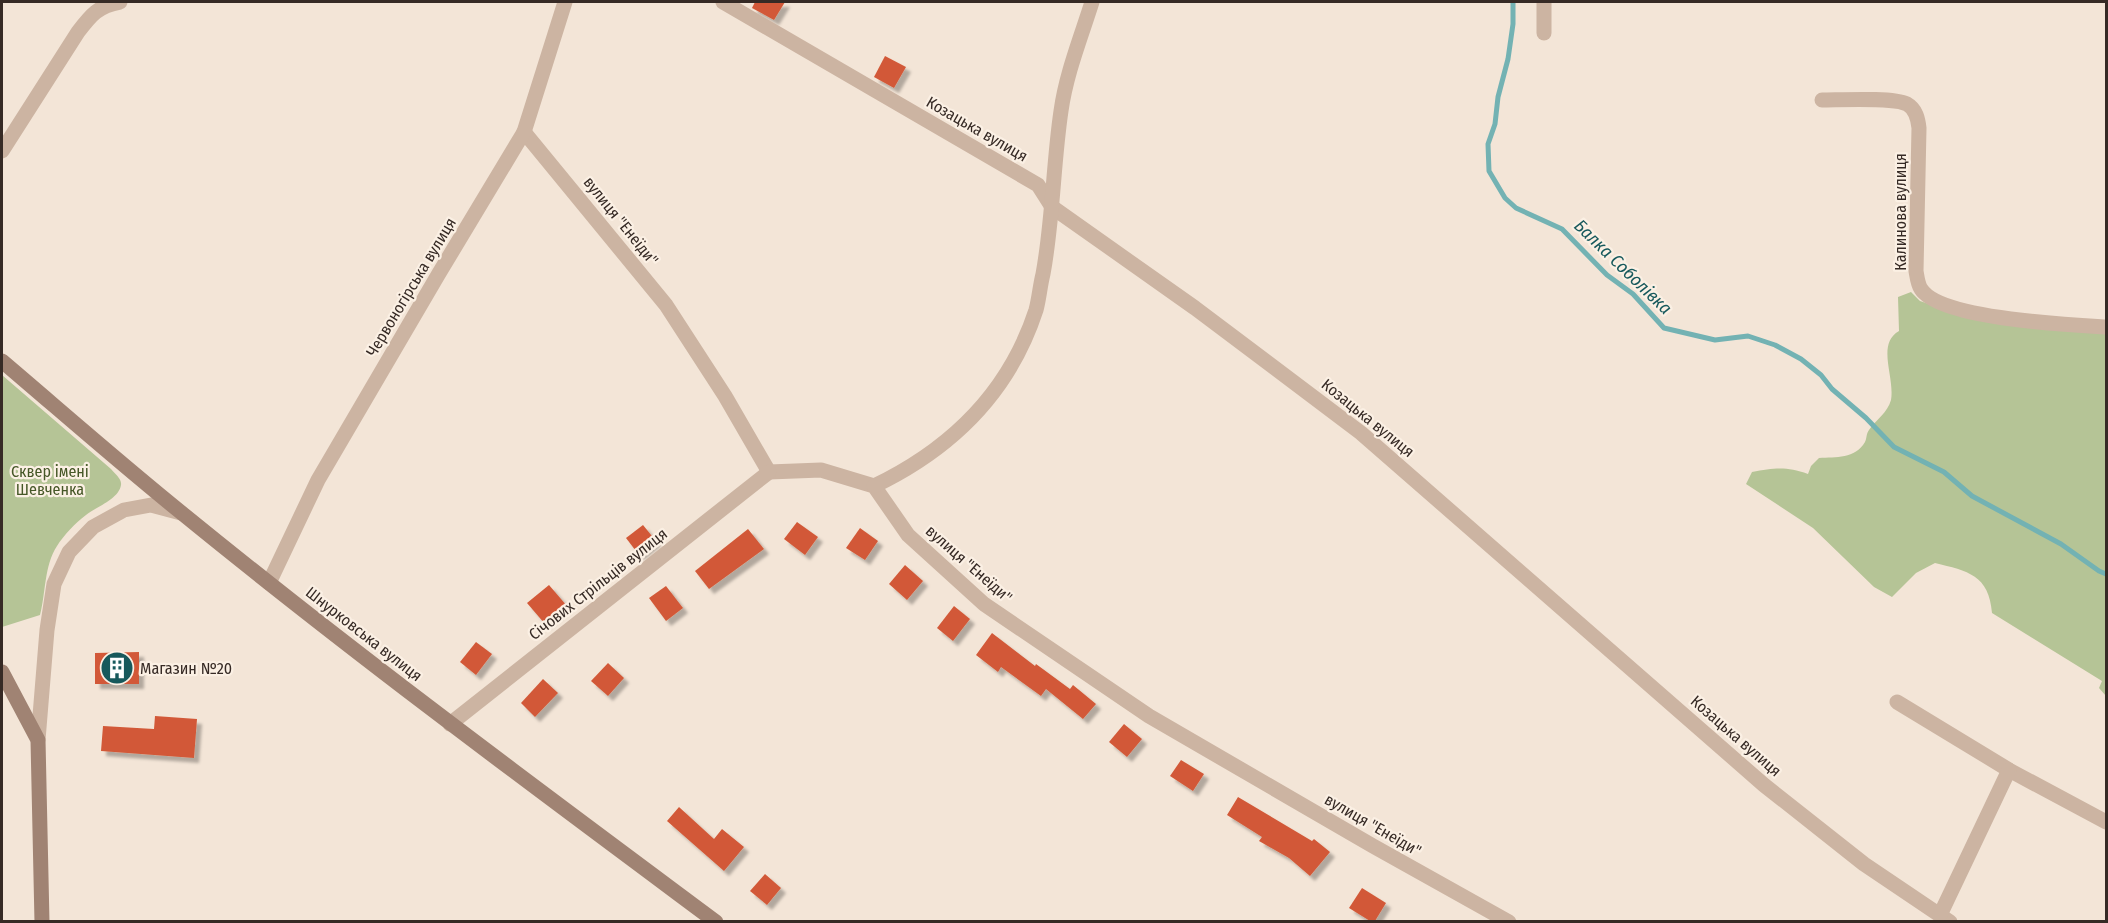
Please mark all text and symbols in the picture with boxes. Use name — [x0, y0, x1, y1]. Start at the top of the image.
street label: Козацька вулиця — [923, 92, 1031, 166]
street label: Калинова вулиця — [1891, 153, 1910, 271]
street label: вулиця "Енеїди" — [580, 173, 662, 269]
street label: Червоногірська вулиця — [362, 214, 460, 360]
water label: Балка Соболівка — [1570, 215, 1676, 319]
street label: Козацька вулиця — [1318, 375, 1418, 461]
park label: Сквер імені Шевченка — [11, 462, 89, 499]
street label: вулиця "Енеїди" — [922, 521, 1016, 607]
street label: Січових Стрільців вулиця — [525, 524, 671, 644]
street label: Шнурковська вулиця — [302, 583, 426, 685]
building icon: Магазин №20 — [99, 650, 135, 686]
place label: Магазин №20 — [140, 659, 232, 678]
street label: Козацька вулиця — [1687, 691, 1785, 781]
street label: вулиця "Енеїди" — [1321, 790, 1425, 860]

